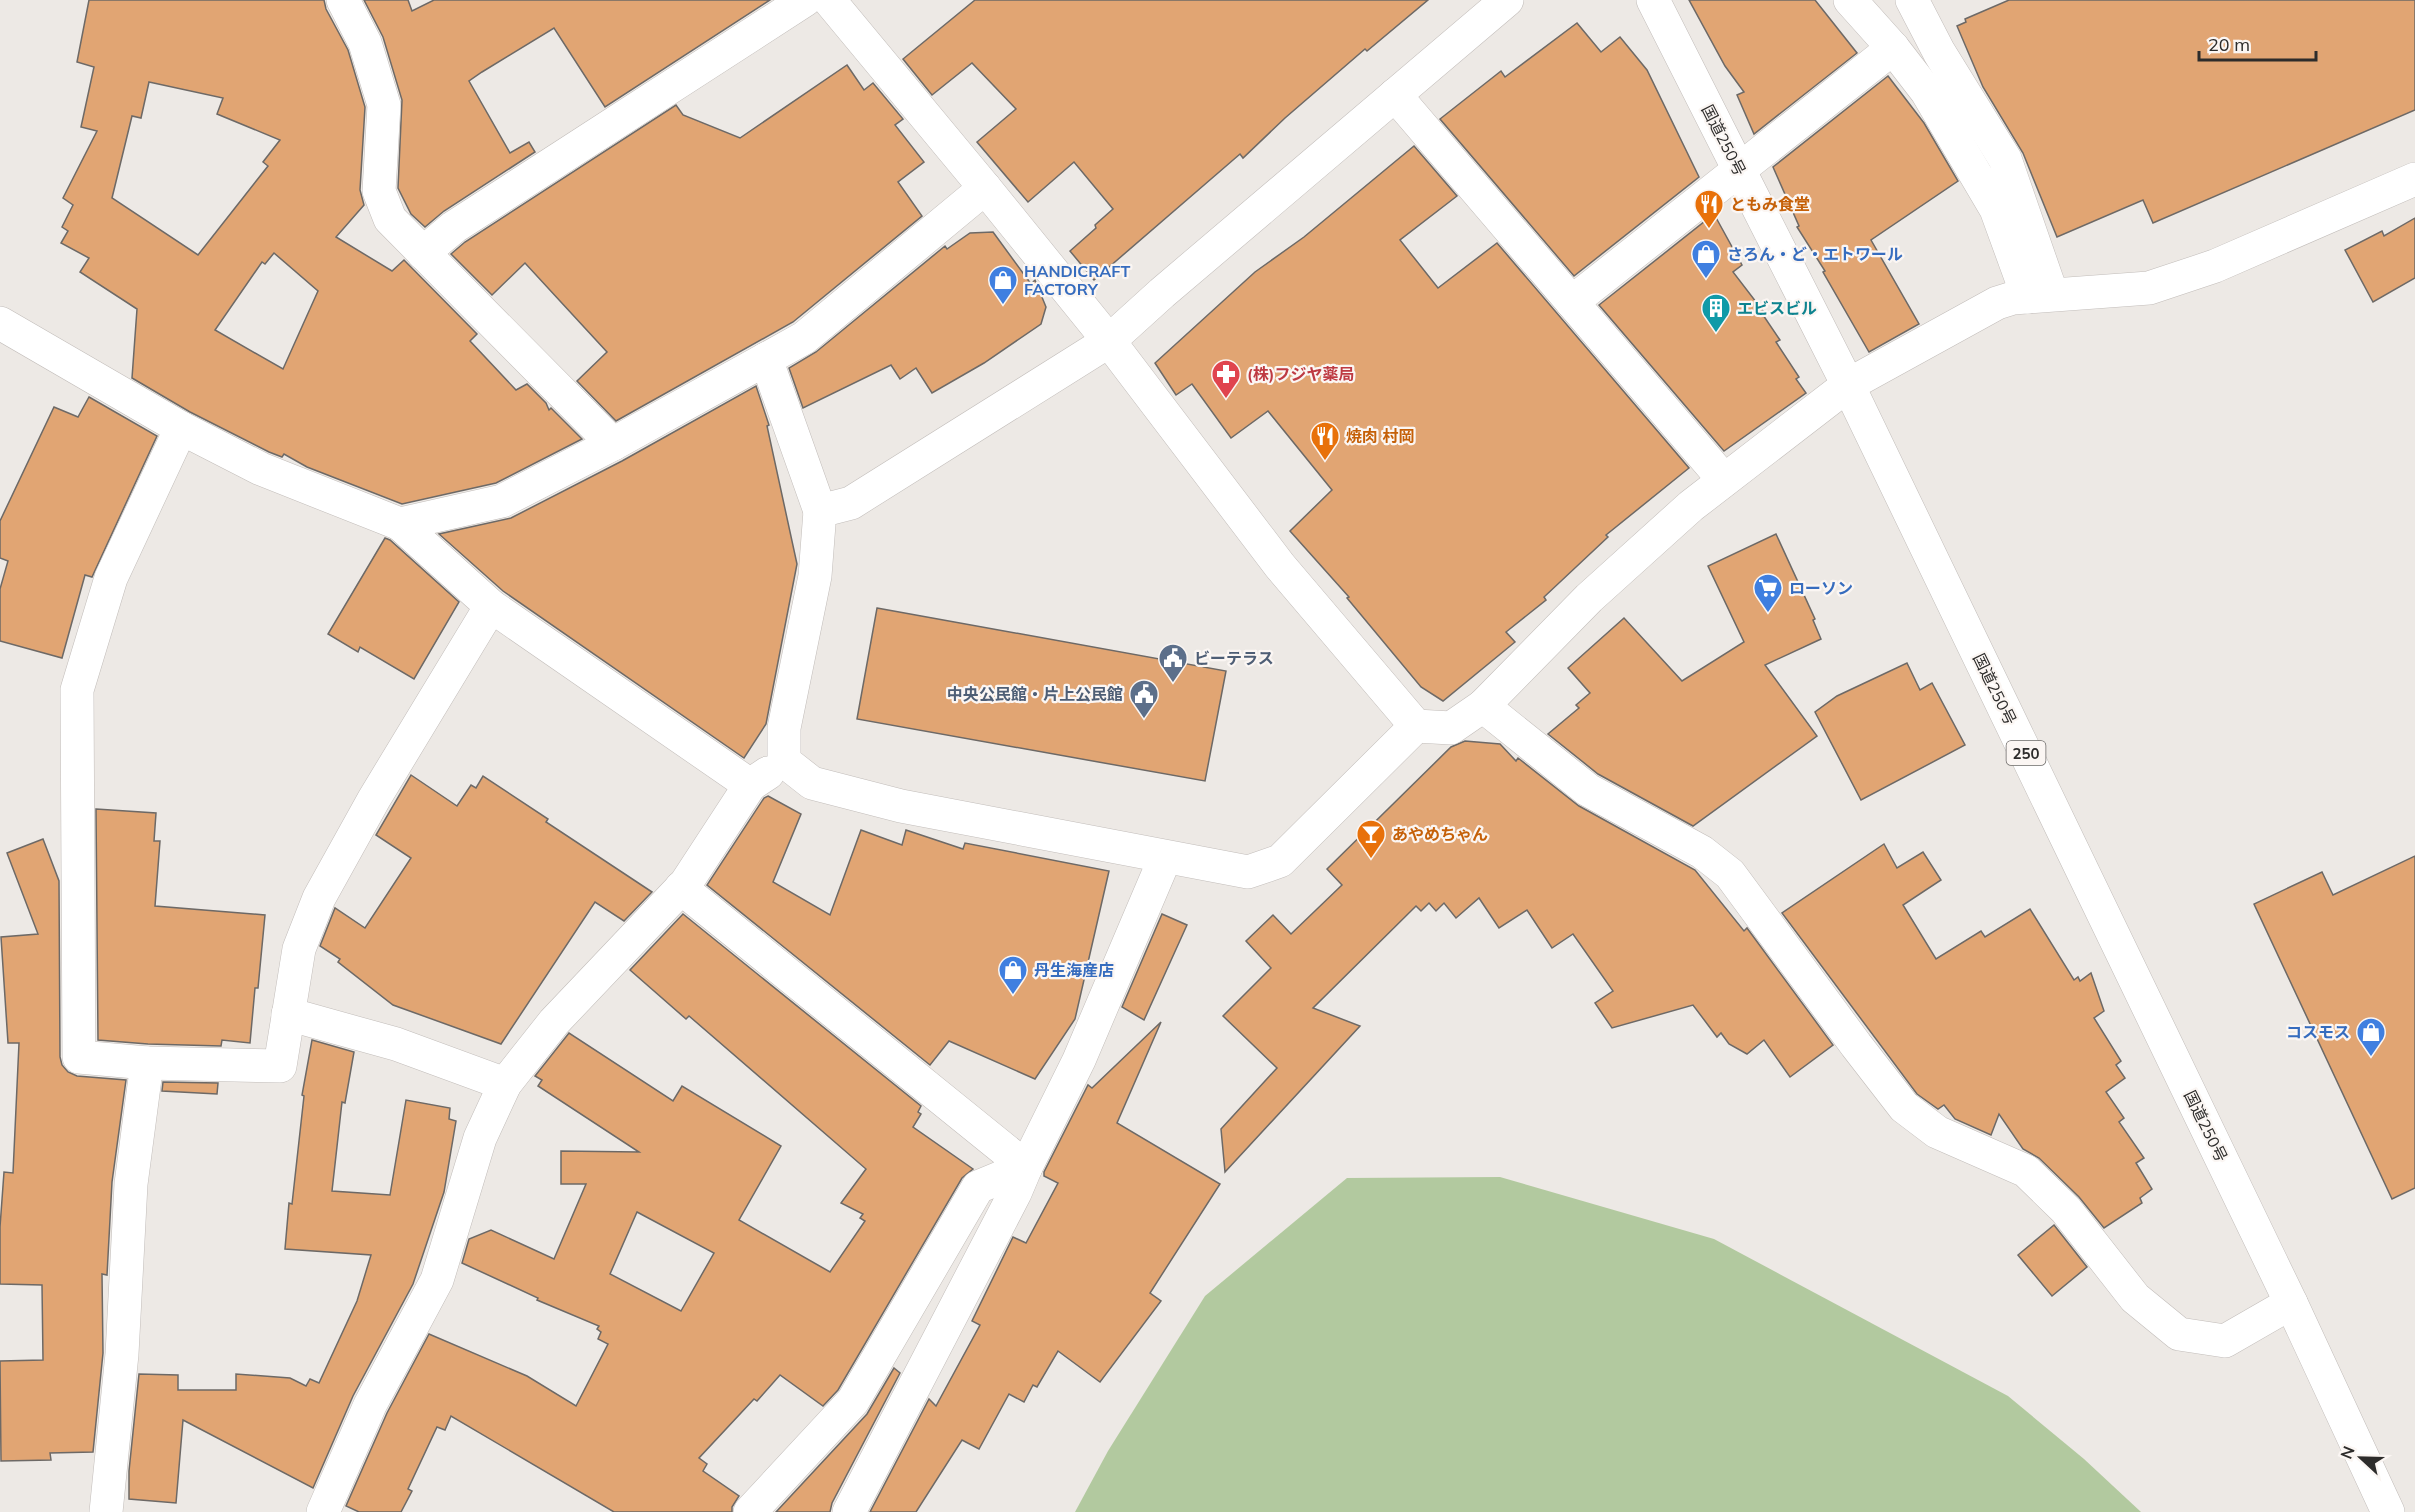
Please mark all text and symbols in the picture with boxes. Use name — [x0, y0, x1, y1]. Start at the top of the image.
scale bar — [2199, 24, 2316, 62]
text: 20 m — [2208, 33, 2250, 56]
street label: 国道250号 — [1698, 101, 1750, 179]
restaurant icon: ともみ食堂 — [1693, 188, 1725, 230]
place label: ともみ食堂 — [1730, 194, 1810, 214]
shop icon: さろん・ど・エトワール — [1690, 238, 1722, 280]
place label: さろん・ど・エトワール — [1727, 244, 1903, 264]
place label: HANDICRAFT FACTORY — [1024, 261, 1130, 299]
shop icon: HANDICRAFT FACTORY — [987, 264, 1019, 306]
building icon: エビスビル — [1700, 292, 1732, 334]
place label: エビスビル — [1737, 298, 1817, 318]
pharmacy icon: (株)フジヤ薬局 — [1210, 358, 1242, 400]
place label: (株)フジヤ薬局 — [1247, 364, 1354, 384]
restaurant icon: 焼肉 村岡 — [1309, 420, 1341, 462]
place label: 焼肉 村岡 — [1346, 426, 1414, 446]
supermarket icon: ローソン — [1752, 572, 1784, 614]
place label: ローソン — [1789, 578, 1853, 598]
public building icon: ビーテラス — [1157, 642, 1189, 684]
place label: ビーテラス — [1194, 648, 1274, 668]
street label: 国道250号 — [1969, 650, 2021, 728]
public building icon: 中央公民館・片上公民館 — [1128, 678, 1160, 720]
place label: 中央公民館・片上公民館 — [947, 684, 1123, 704]
road number: 250 — [2006, 741, 2046, 765]
bar icon: あやめちゃん — [1355, 818, 1387, 860]
place label: あやめちゃん — [1392, 824, 1488, 844]
shop icon: 丹生海産店 — [997, 954, 1029, 996]
place label: 丹生海産店 — [1034, 960, 1114, 980]
shop icon: コスモス — [2355, 1016, 2387, 1058]
place label: コスモス — [2286, 1022, 2350, 1042]
street label: 国道250号 — [2180, 1087, 2232, 1165]
north arrow — [2331, 1428, 2391, 1488]
text: N — [2336, 1443, 2359, 1462]

